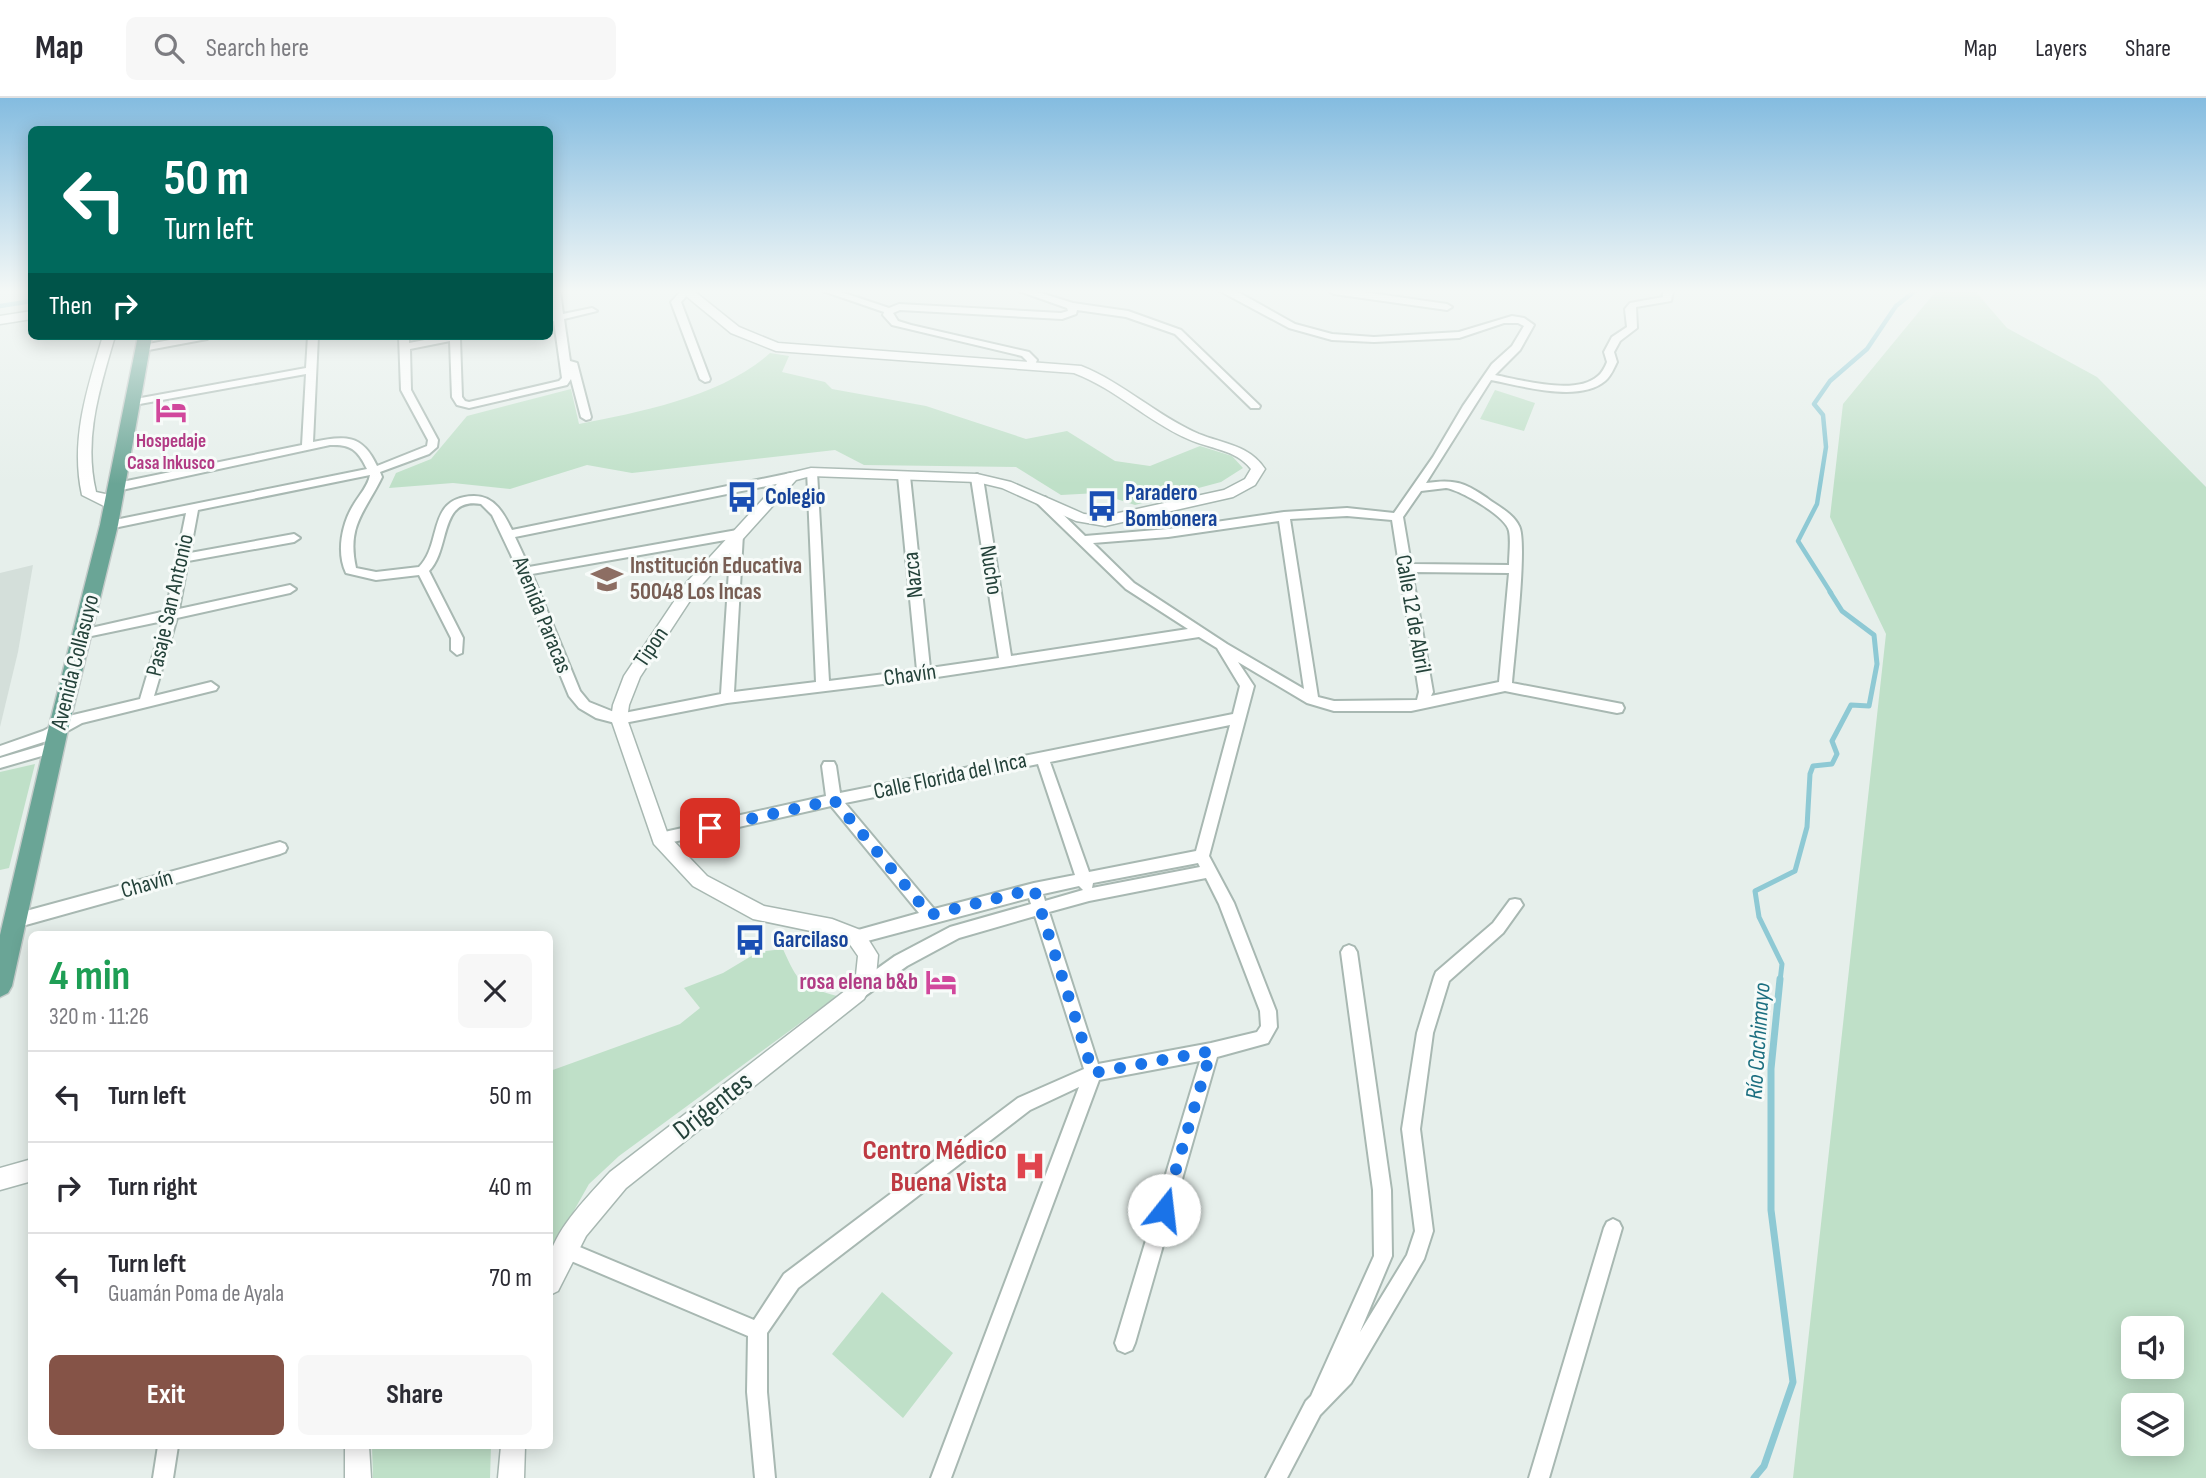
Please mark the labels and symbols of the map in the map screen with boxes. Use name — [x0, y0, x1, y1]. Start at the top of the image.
hotel icon: Hospedaje Casa Inkusco — [154, 393, 188, 427]
place label: Hospedaje Casa Inkusco — [127, 430, 215, 475]
place label: Paradero Bombonera — [1125, 479, 1217, 533]
bus stop icon: Colegio — [725, 480, 759, 514]
place label: Colegio — [765, 483, 826, 511]
bus stop icon: Paradero Bombonera — [1085, 489, 1119, 523]
street label: Pasaje San Antonio — [140, 531, 200, 679]
street label: Nucho — [973, 543, 1009, 597]
street label: Nazca — [897, 551, 929, 599]
street label: Avenida Paracas — [506, 552, 578, 677]
place label: Institución Educativa 50048 Los Incas — [630, 552, 802, 606]
street label: Calle 12 de Abril — [1389, 553, 1437, 675]
school or university icon: Institución Educativa 50048 Los Incas — [590, 562, 624, 596]
street label: Avenida Collasuyo — [45, 592, 105, 733]
street label: Tipon — [628, 622, 674, 672]
street label: Chavín — [882, 657, 938, 693]
street label: Calle Florida del Inca — [871, 746, 1029, 806]
pin — [680, 798, 740, 858]
street label: Chavín — [118, 863, 176, 905]
bus stop icon: Garcilaso — [733, 923, 767, 957]
place label: Garcilaso — [773, 926, 849, 954]
hotel icon: rosa elena b&b — [924, 965, 958, 999]
place label: rosa elena b&b — [800, 968, 918, 996]
water label: Río Cachimayo — [1739, 981, 1777, 1100]
street label: Drigentes — [667, 1065, 759, 1147]
place label: Centro Médico Buena Vista — [863, 1134, 1007, 1199]
hospital icon: Centro Médico Buena Vista — [1013, 1149, 1047, 1183]
position arrow — [1127, 1173, 1201, 1247]

